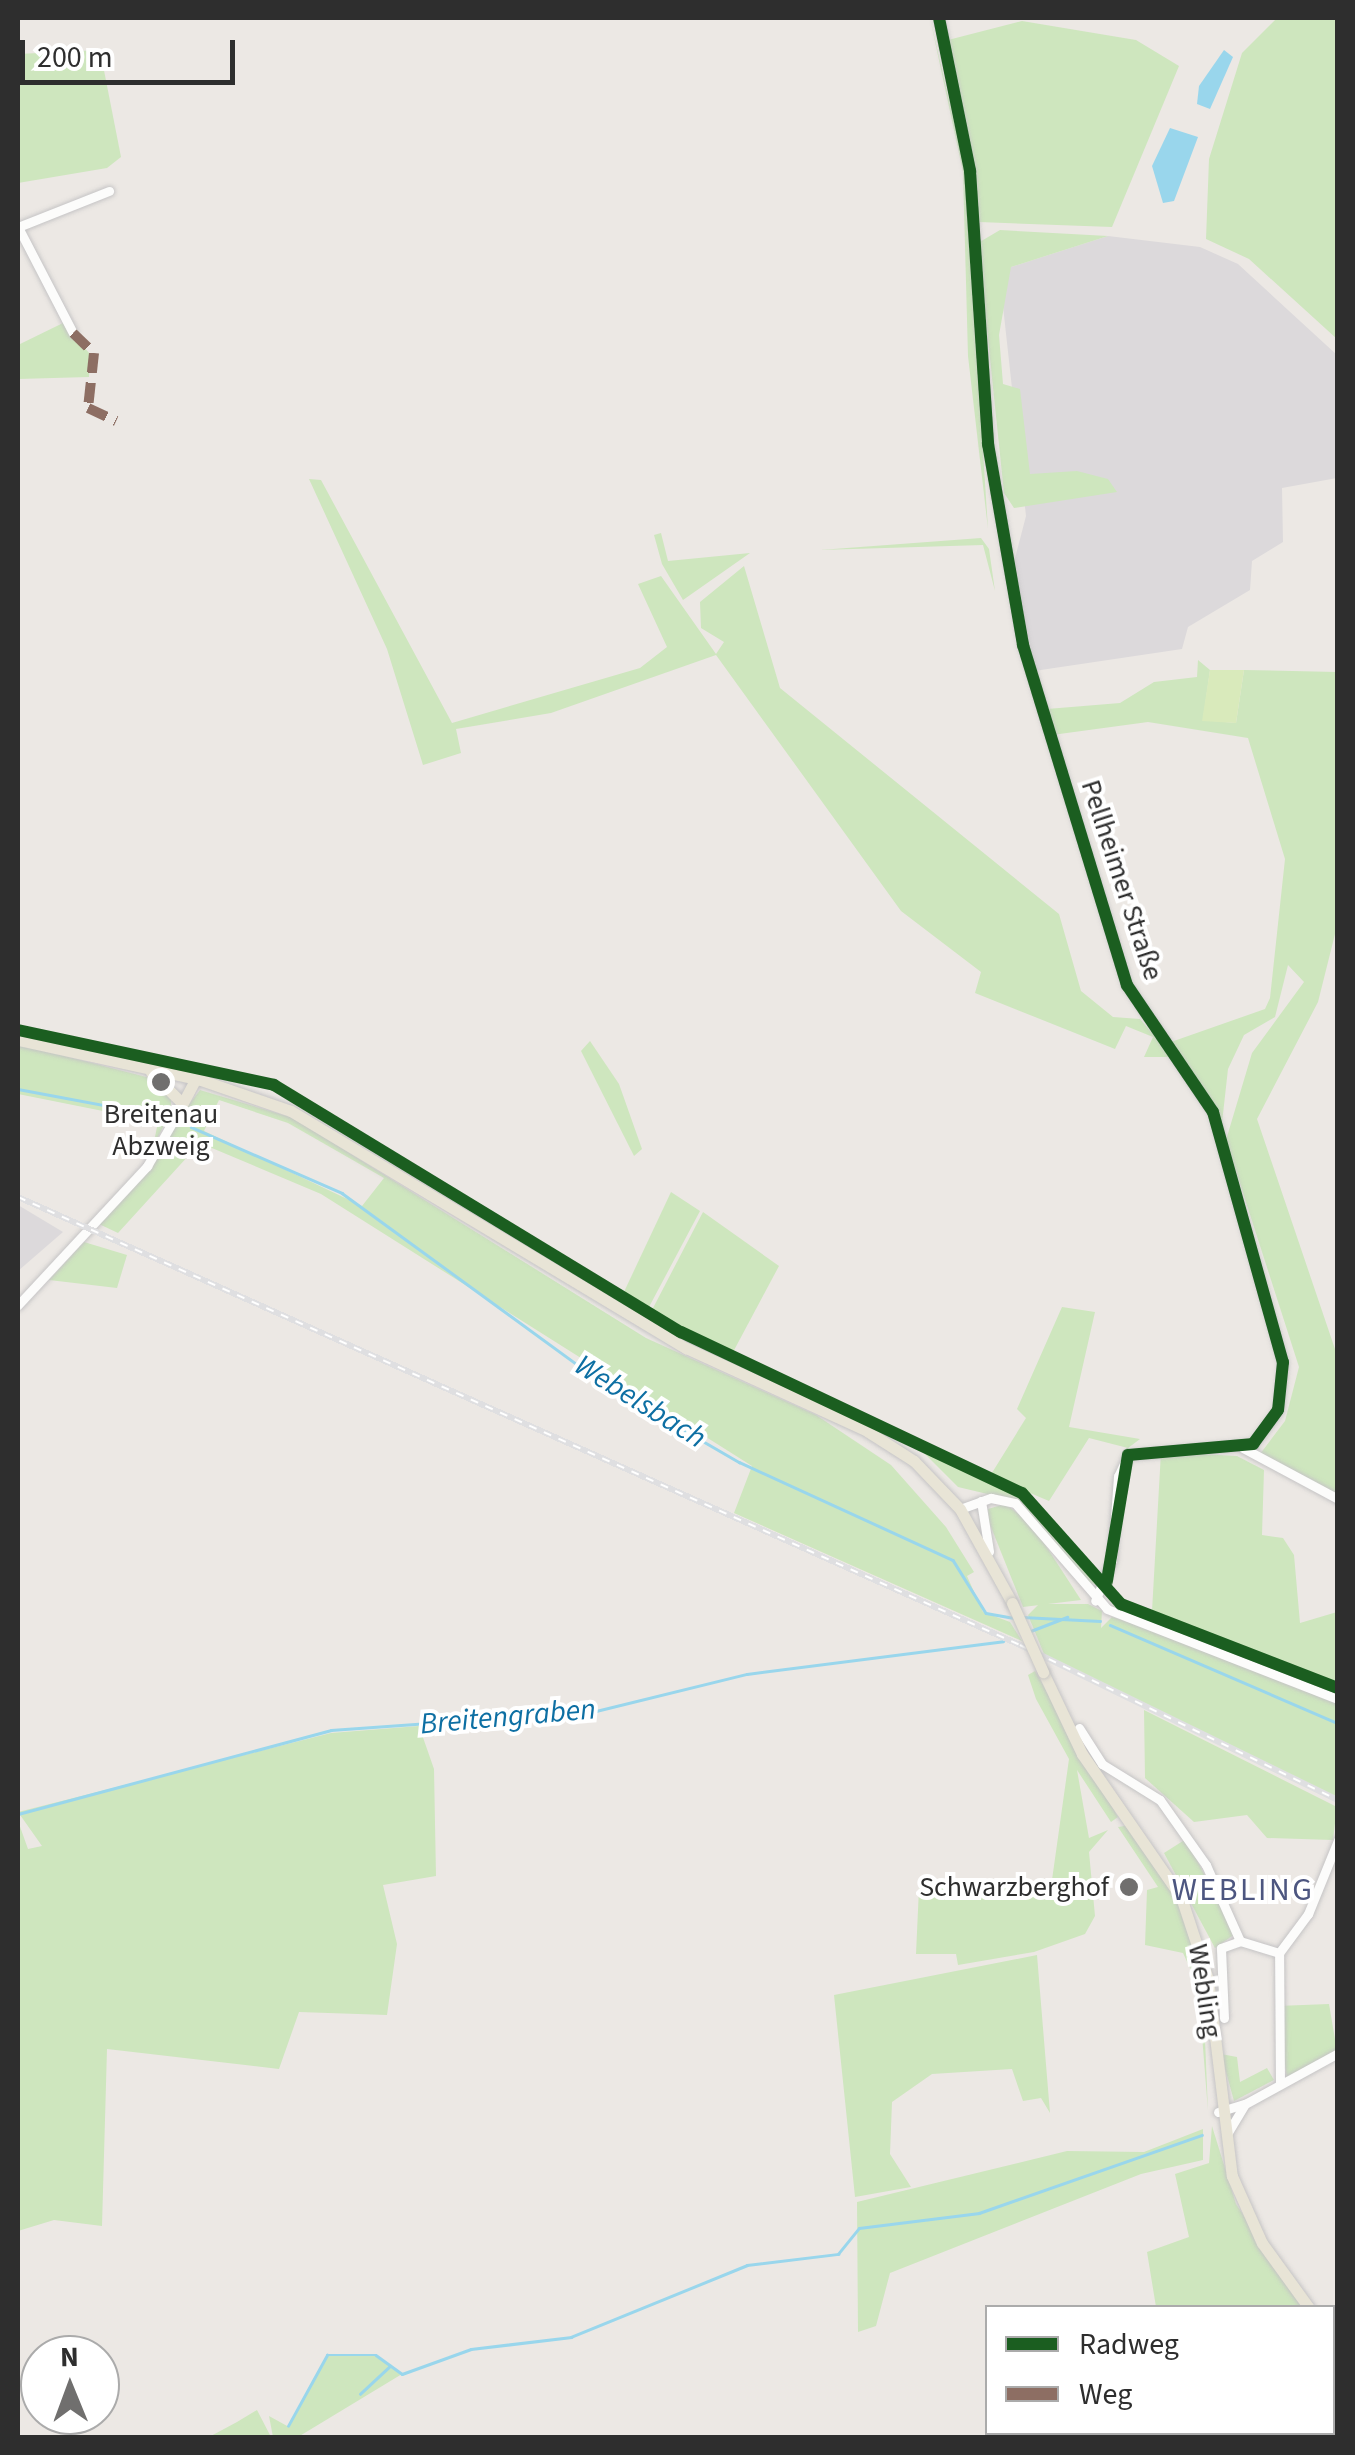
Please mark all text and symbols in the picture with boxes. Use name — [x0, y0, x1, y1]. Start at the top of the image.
scale bar — [25, 20, 240, 82]
text: 200 m — [37, 36, 113, 79]
street label: Pellheimer Straße — [1074, 776, 1170, 984]
marker: Breitenau Abzweig — [150, 1071, 172, 1093]
place label: Breitenau Abzweig — [104, 1097, 218, 1163]
water label: Webelsbach — [568, 1348, 712, 1456]
water label: Breitengraben — [419, 1691, 597, 1743]
place label: Schwarzberghof — [919, 1870, 1109, 1904]
district label: WEBLING — [1172, 1871, 1314, 1909]
marker: Schwarzberghof — [1118, 1876, 1140, 1898]
street label: Webling — [1181, 1942, 1229, 2040]
legend — [985, 2305, 1335, 2435]
text: Radweg — [1079, 2323, 1179, 2366]
north arrow — [20, 2335, 120, 2435]
text: N — [60, 2337, 79, 2377]
text: Weg — [1079, 2373, 1132, 2416]

